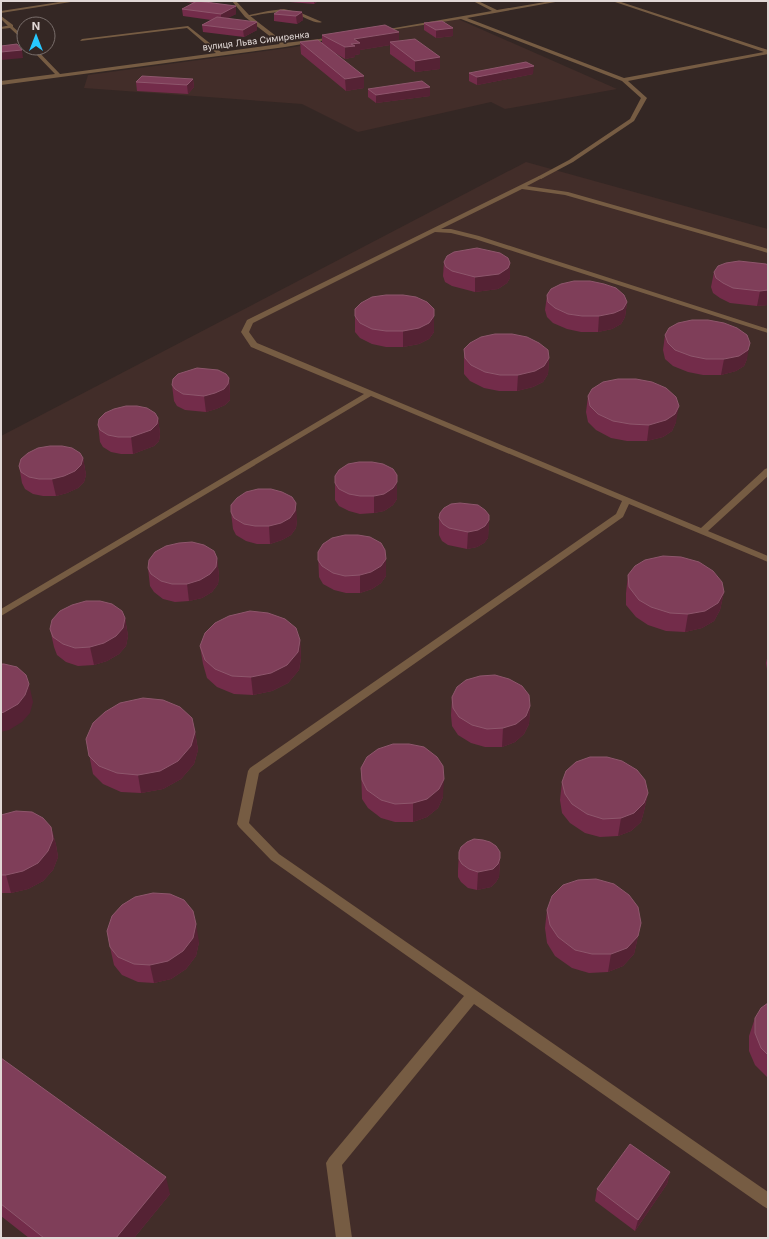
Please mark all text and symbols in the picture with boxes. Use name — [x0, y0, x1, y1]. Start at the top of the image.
north arrow — [16, 16, 56, 56]
text: N — [32, 19, 40, 33]
street label: вулиця Льва Симиренка — [202, 28, 310, 53]

